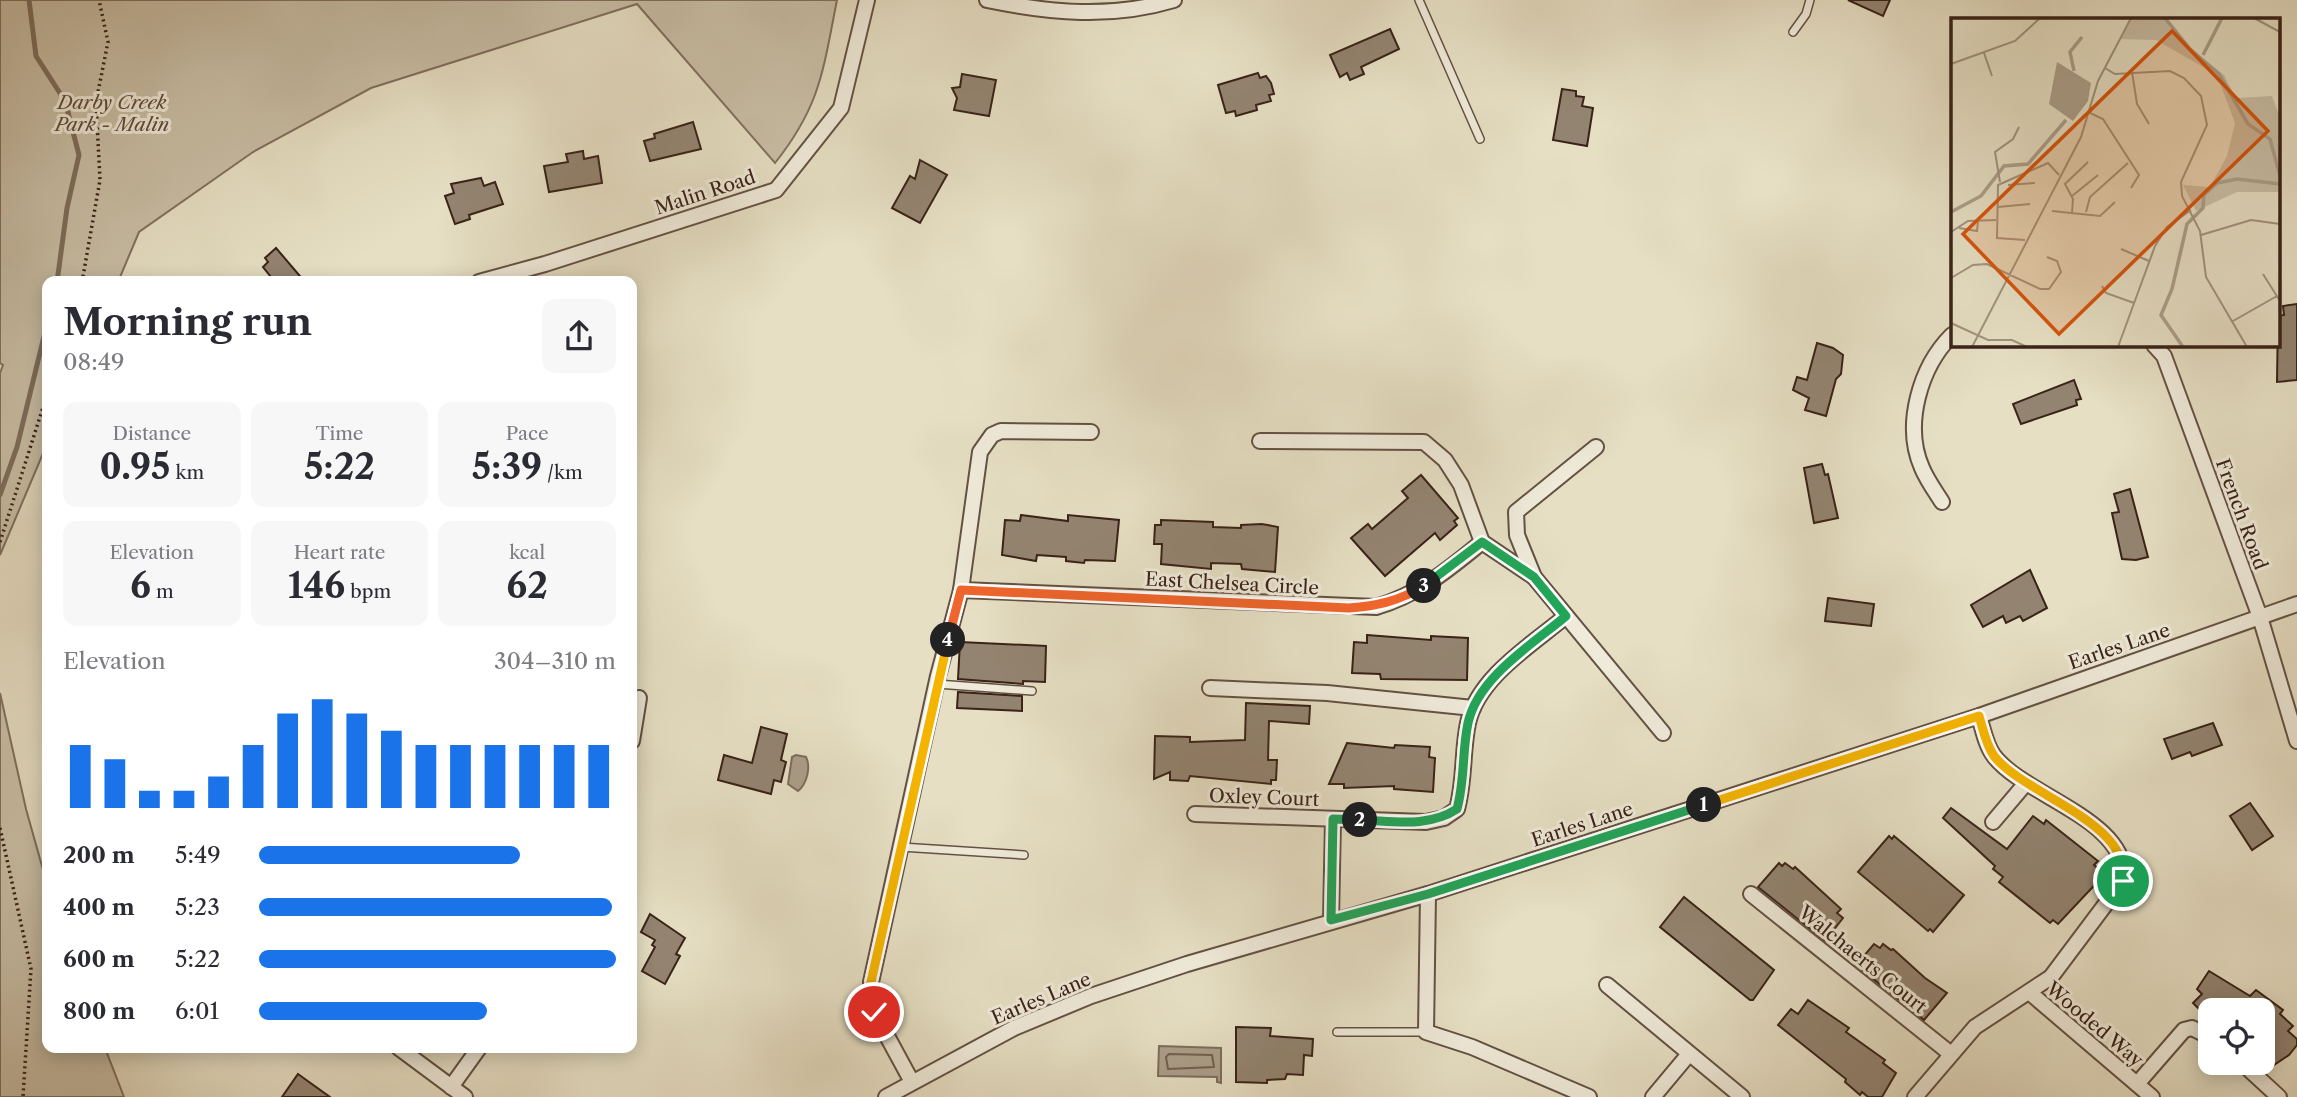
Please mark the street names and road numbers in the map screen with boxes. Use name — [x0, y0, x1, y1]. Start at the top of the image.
street label: Malin Road — [652, 165, 759, 220]
street label: French Road — [2211, 456, 2272, 573]
street label: East Chelsea Circle — [1144, 567, 1320, 600]
street label: Earles Lane — [2065, 618, 2173, 675]
street label: Oxley Court — [1208, 784, 1320, 811]
street label: Earles Lane — [1528, 797, 1636, 852]
street label: Walchaerts Court — [1793, 900, 1932, 1018]
street label: Earles Lane — [988, 967, 1094, 1030]
street label: Wooded Way — [2041, 976, 2148, 1072]

